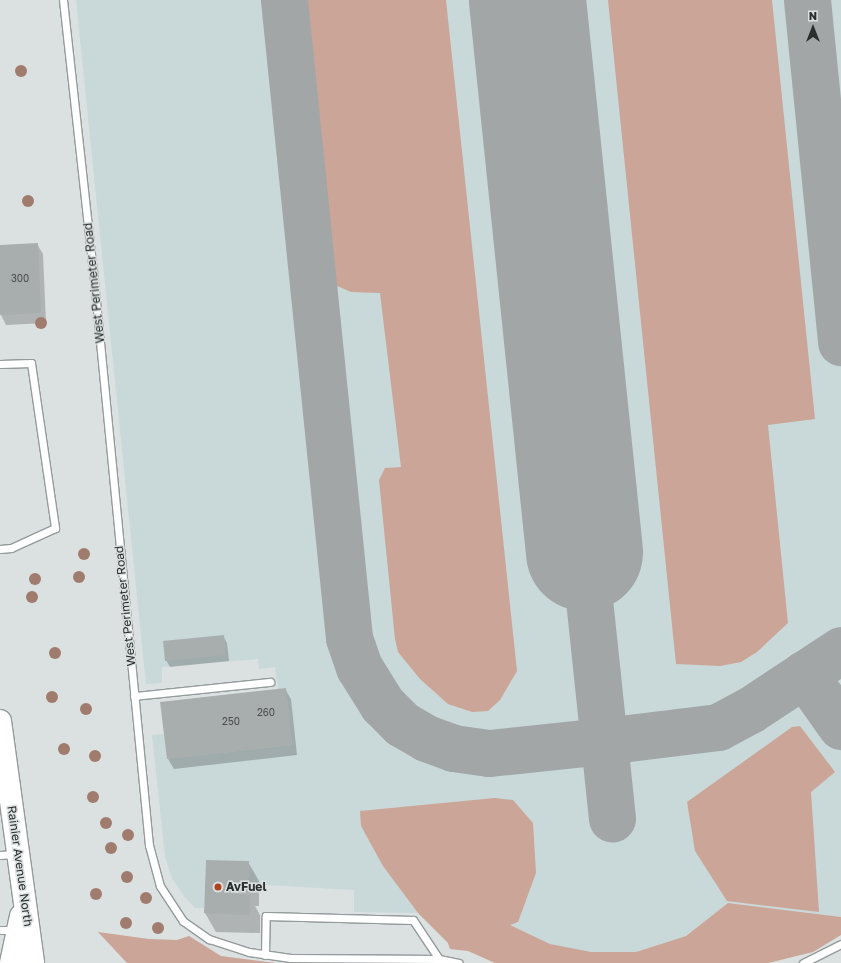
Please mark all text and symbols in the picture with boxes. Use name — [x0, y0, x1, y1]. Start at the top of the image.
north arrow — [793, 8, 833, 48]
text: N — [809, 9, 817, 22]
street label: West Perimeter Road — [81, 222, 107, 344]
house number: 300 — [11, 273, 29, 285]
street label: West Perimeter Road — [112, 545, 138, 667]
house number: 260 — [257, 707, 275, 719]
house number: 250 — [222, 716, 240, 728]
street label: Rainier Avenue North — [4, 805, 36, 927]
place label: AvFuel — [226, 880, 266, 894]
marker: AvFuel — [213, 882, 223, 892]

